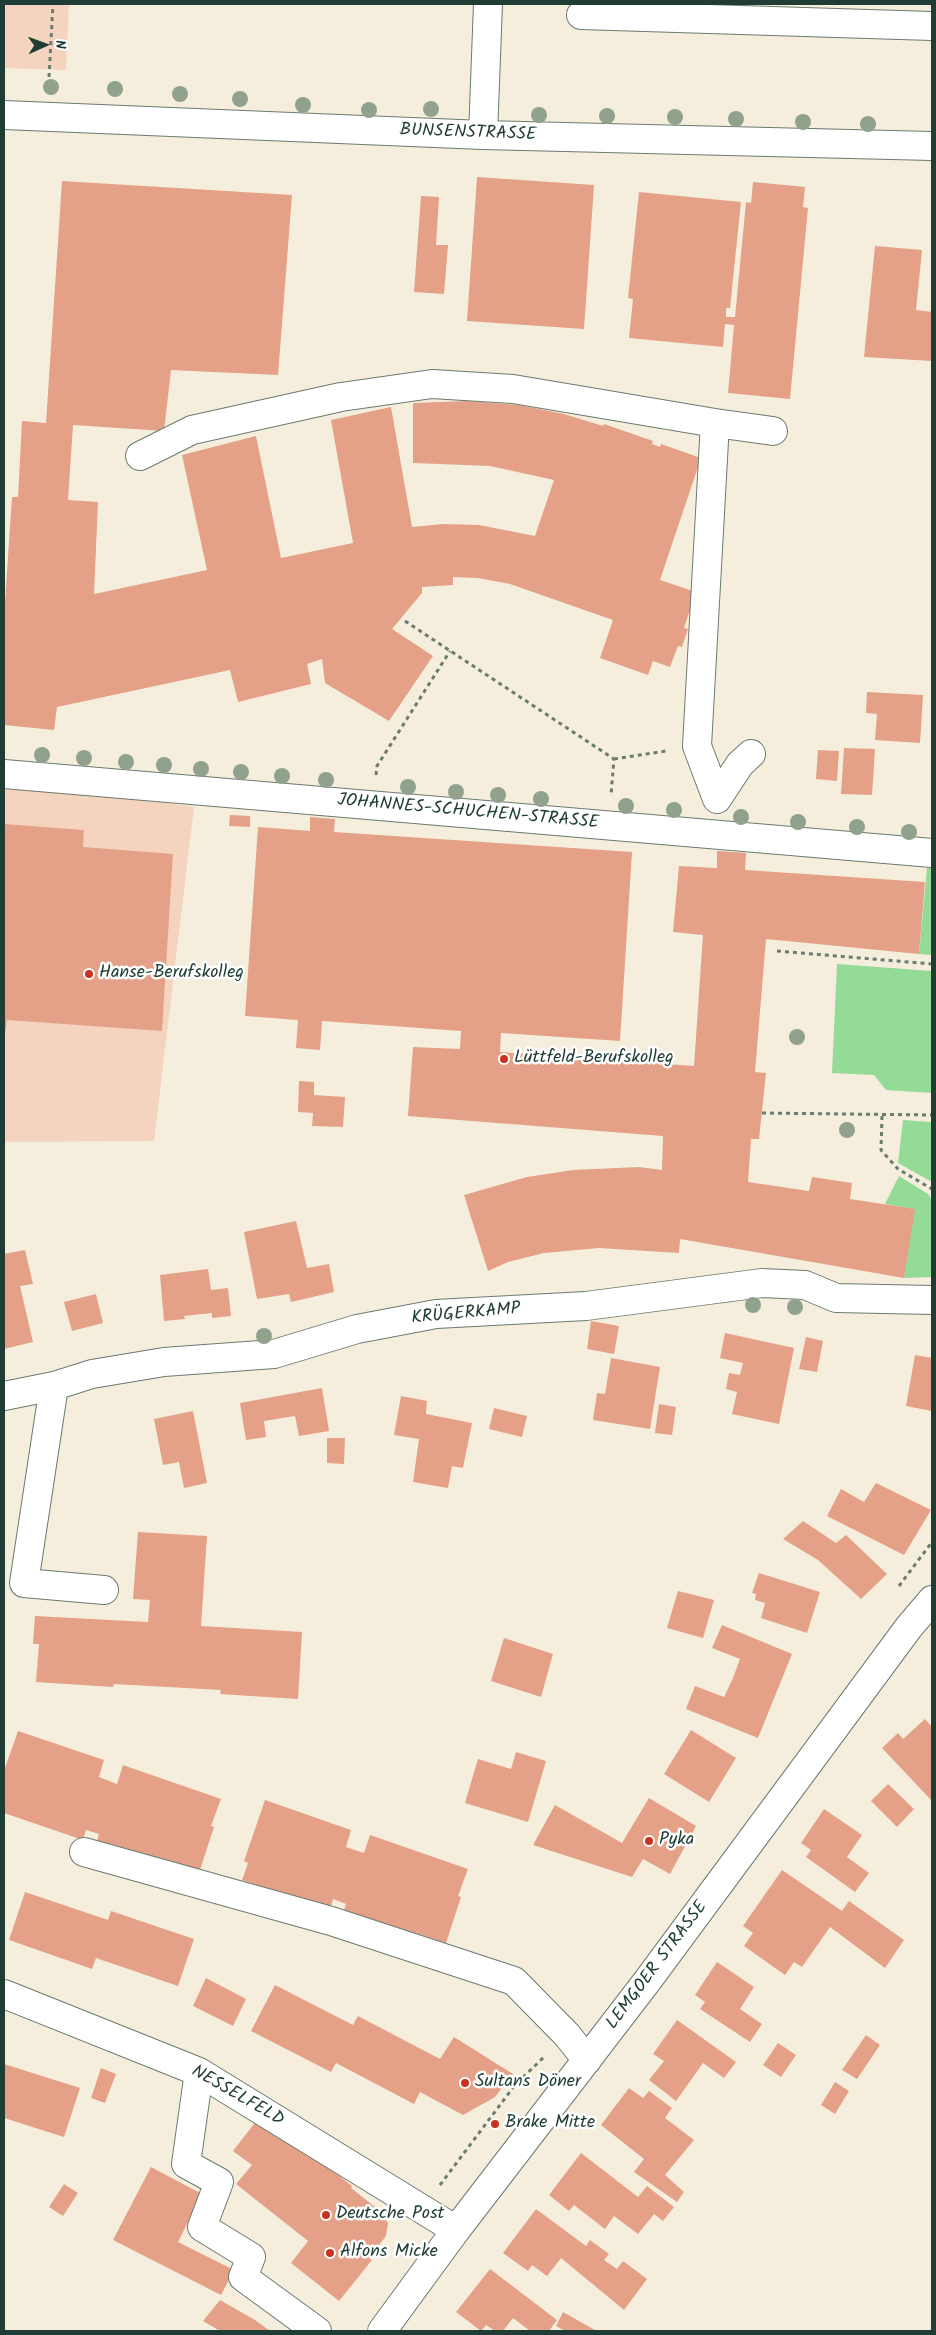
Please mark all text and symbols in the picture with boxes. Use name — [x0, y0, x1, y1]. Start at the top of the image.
north arrow — [20, 20, 70, 70]
text: N — [49, 40, 71, 49]
street label: BUNSENSTRASSE — [399, 121, 537, 147]
street label: JOHANNES-SCHUCHEN-STRASSE — [336, 791, 600, 835]
place label: Hanse-Berufskolleg — [99, 963, 244, 985]
marker: Hanse-Berufskolleg — [83, 968, 95, 980]
place label: Lüttfeld-Berufskolleg — [514, 1048, 674, 1070]
marker: Lüttfeld-Berufskolleg — [498, 1053, 510, 1065]
street label: KRÜGERKAMP — [411, 1299, 521, 1331]
place label: Pyka — [659, 1830, 694, 1852]
marker: Pyka — [643, 1835, 655, 1847]
street label: LEMGOER STRASSE — [603, 1898, 713, 2034]
street label: NESSELFELD — [187, 2062, 287, 2132]
place label: Sultans Döner — [475, 2072, 581, 2094]
marker: Sultans Döner — [459, 2077, 471, 2089]
place label: Brake Mitte — [505, 2113, 595, 2135]
marker: Brake Mitte — [489, 2118, 501, 2130]
place label: Deutsche Post — [336, 2204, 445, 2226]
marker: Deutsche Post — [320, 2209, 332, 2221]
place label: Alfons Micke — [340, 2242, 438, 2264]
marker: Alfons Micke — [324, 2247, 336, 2259]

